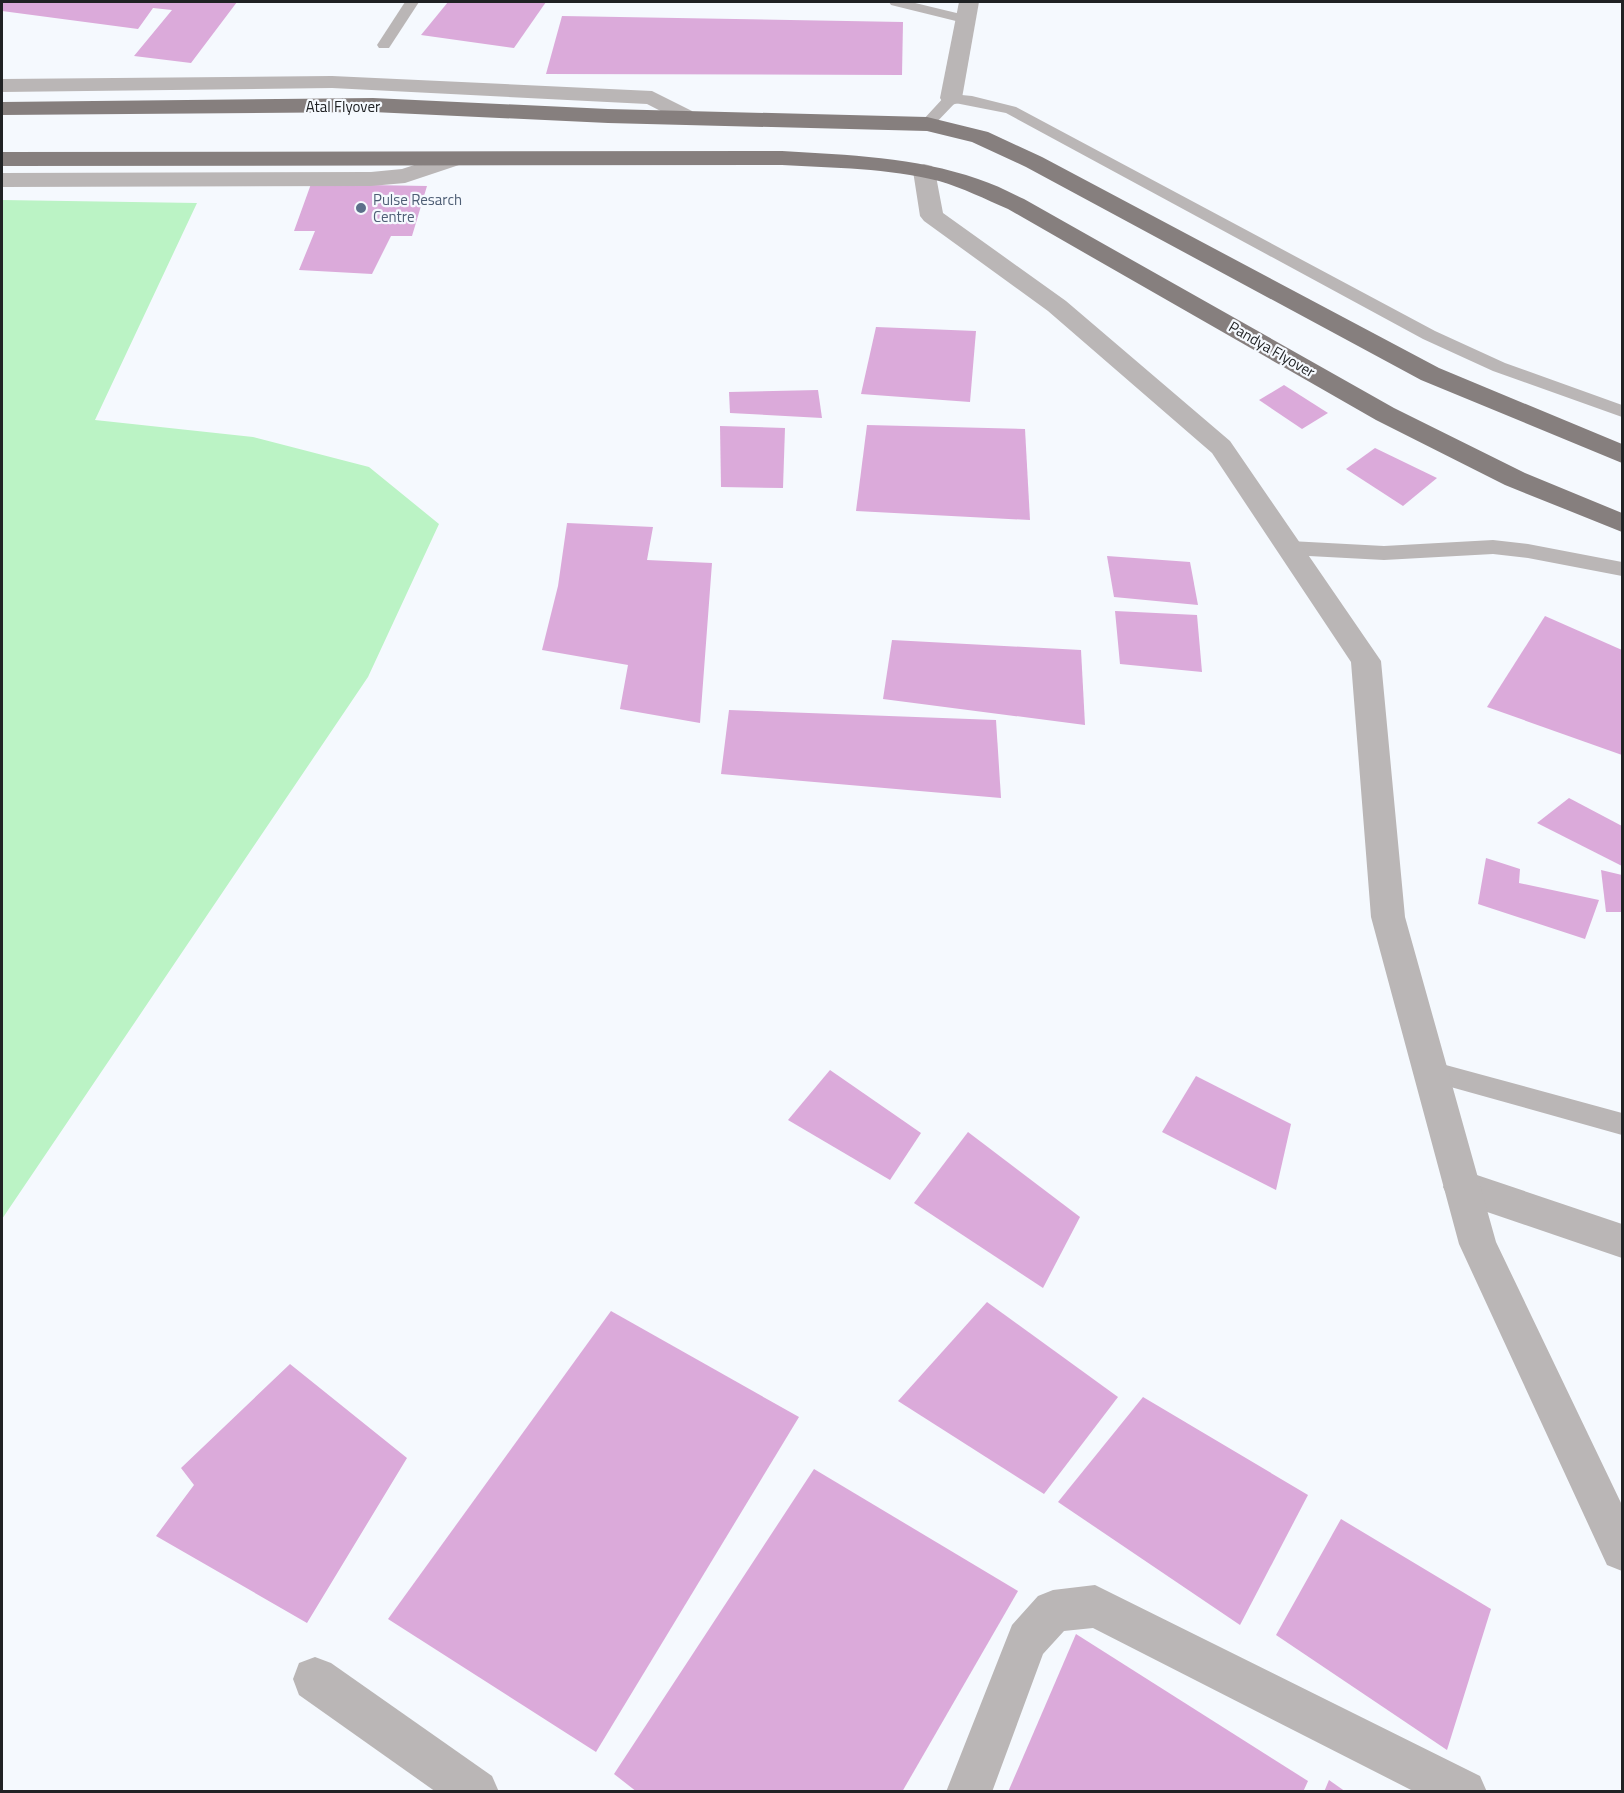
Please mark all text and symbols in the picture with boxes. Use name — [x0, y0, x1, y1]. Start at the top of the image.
street label: Atal Flyover — [306, 95, 380, 118]
place label: Pulse Resarch Centre — [373, 188, 462, 228]
marker: Pulse Resarch Centre — [354, 201, 368, 215]
street label: Pandya Flyover — [1225, 315, 1319, 383]

